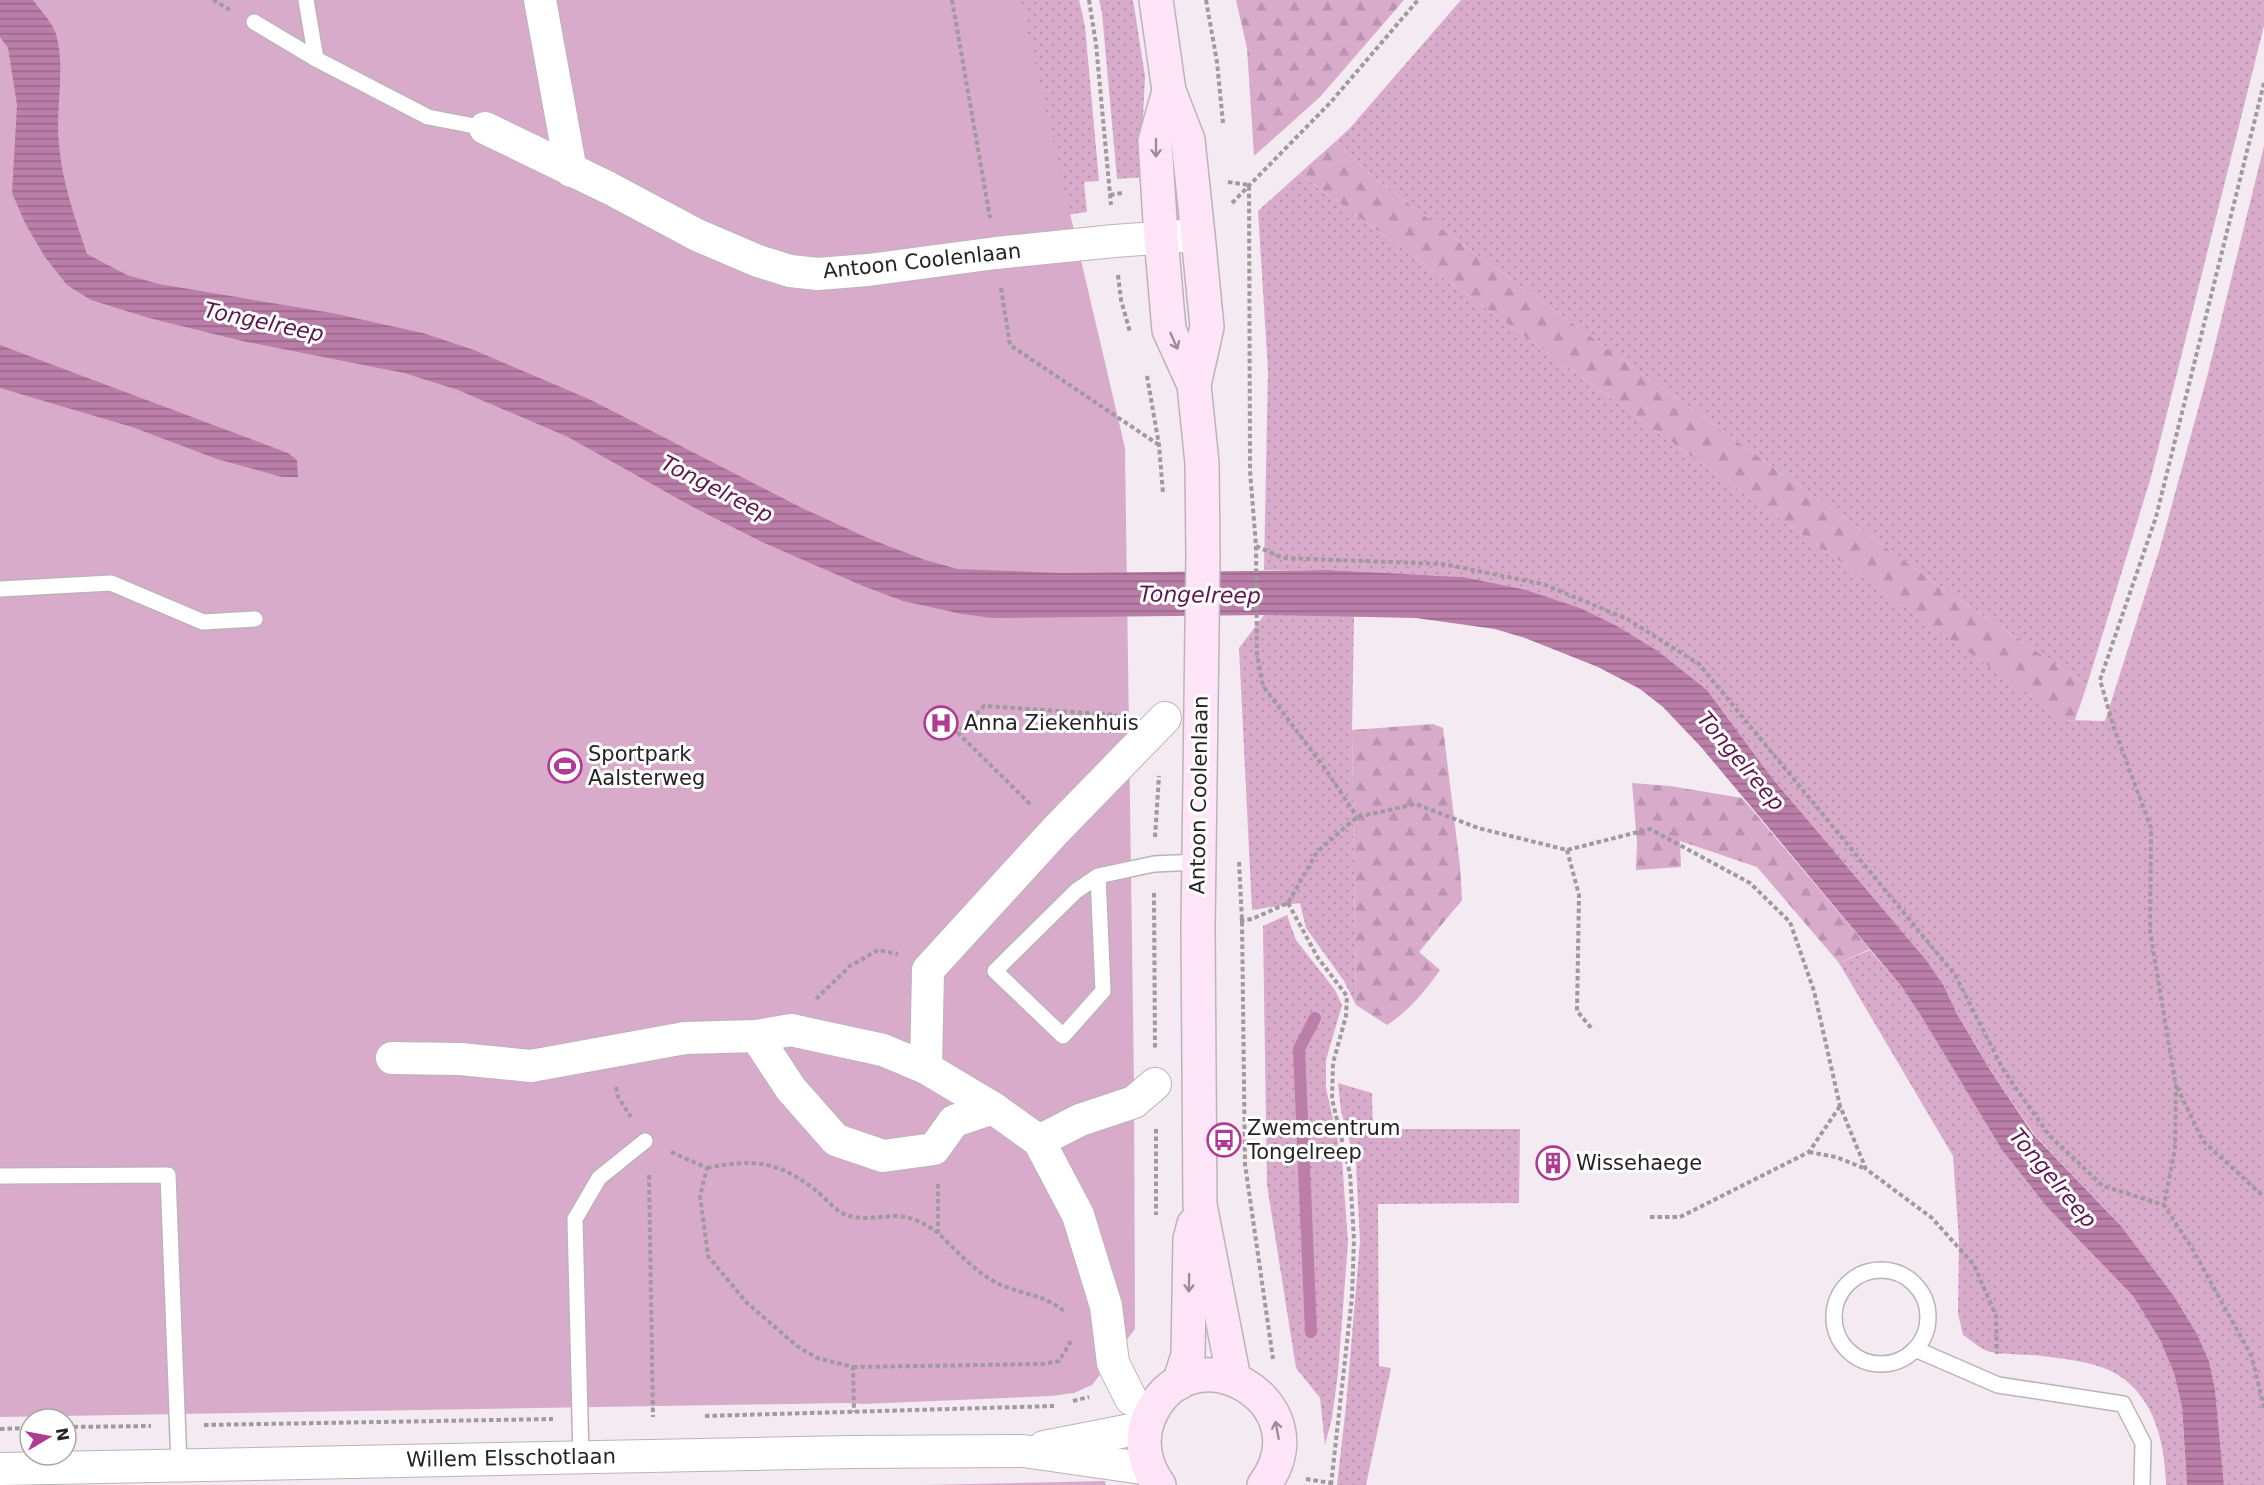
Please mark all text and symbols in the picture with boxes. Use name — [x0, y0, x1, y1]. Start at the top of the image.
one-way arrow — [1150, 137, 1162, 157]
street label: Antoon Coolenlaan — [822, 239, 1022, 283]
water label: Tongelreep — [202, 297, 326, 347]
one-way arrow — [1169, 332, 1180, 350]
water label: Tongelreep — [657, 450, 777, 528]
water label: Tongelreep — [1139, 581, 1261, 609]
street label: Antoon Coolenlaan — [1185, 695, 1213, 895]
hospital icon: Anna Ziekenhuis — [923, 705, 959, 741]
water label: Tongelreep — [1692, 706, 1790, 816]
place label: Anna Ziekenhuis — [964, 711, 1139, 735]
place label: Sportpark Aalsterweg — [588, 742, 705, 790]
sports icon: Sportpark Aalsterweg — [547, 748, 583, 784]
place label: Zwemcentrum Tongelreep — [1246, 1116, 1400, 1164]
bus stop icon: Zwemcentrum Tongelreep — [1206, 1122, 1242, 1158]
water label: Tongelreep — [2004, 1123, 2102, 1233]
building icon: Wissehaege — [1535, 1145, 1571, 1181]
place label: Wissehaege — [1576, 1151, 1702, 1175]
one-way arrow — [1183, 1273, 1195, 1293]
north arrow — [18, 1407, 78, 1467]
one-way arrow — [1271, 1421, 1282, 1441]
text: N — [52, 1426, 73, 1443]
street label: Willem Elsschotlaan — [406, 1444, 616, 1472]

